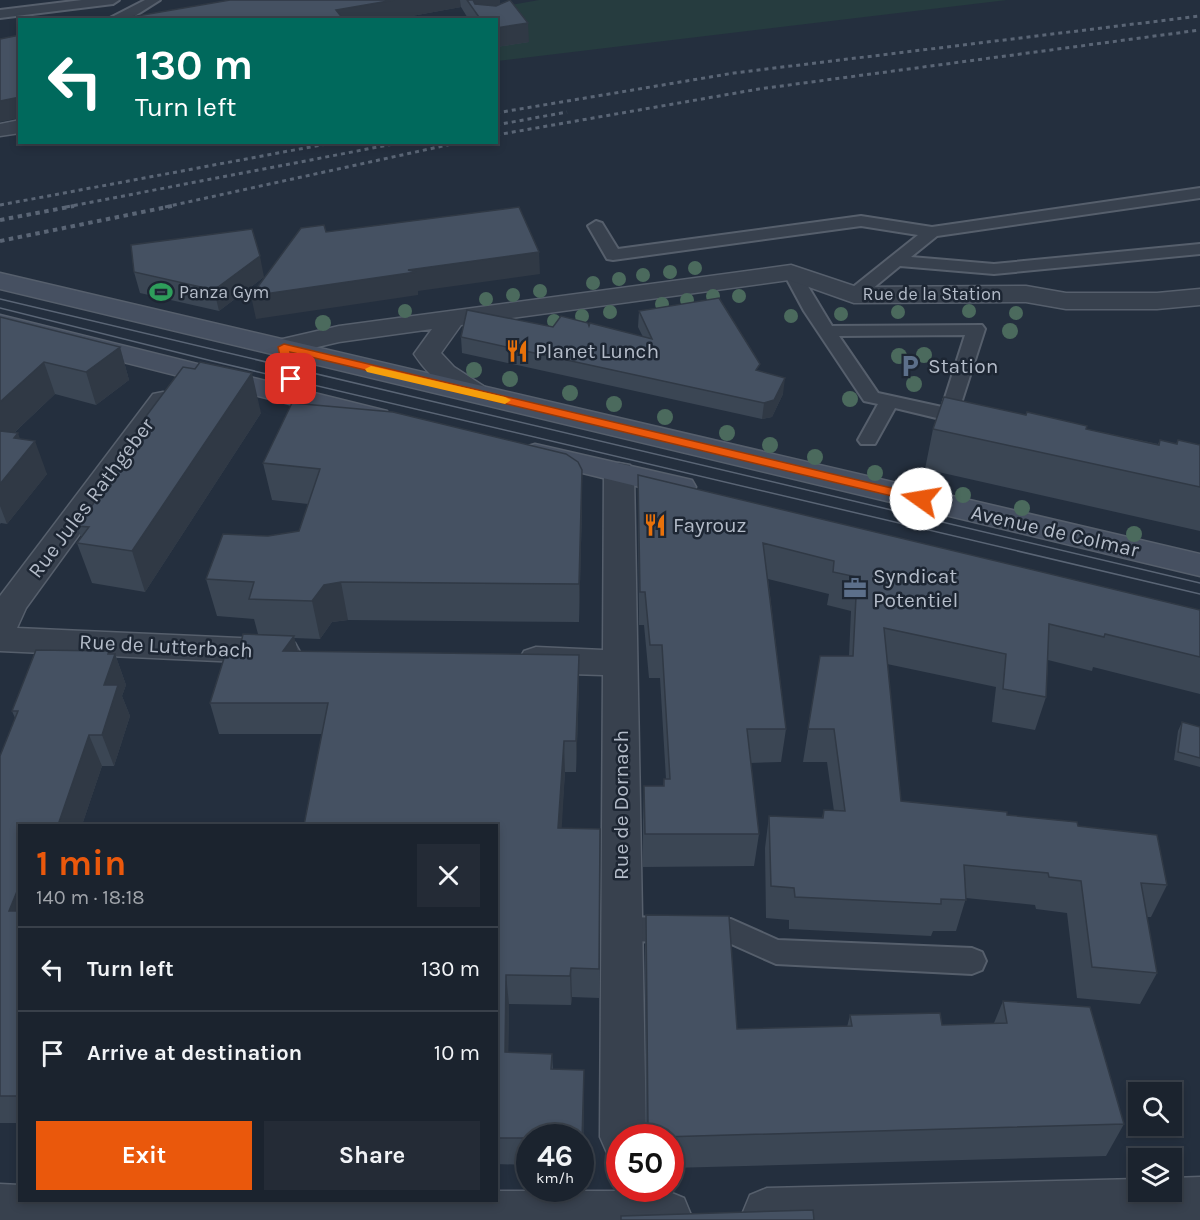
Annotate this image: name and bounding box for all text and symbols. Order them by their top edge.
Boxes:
text: 130 m [135,40,253,90]
icon: left [36,42,114,120]
text: Turn left [135,91,236,123]
sports icon: Panza Gym [148,279,174,305]
place label: Panza Gym [179,281,269,303]
street label: Rue de la Station [862,283,1002,305]
restaurant icon: Planet Lunch [504,338,530,364]
place label: Planet Lunch [535,339,659,363]
pin [265,353,316,404]
parking icon: Station [897,353,923,379]
place label: Station [928,354,998,378]
icon: arrive [274,362,307,395]
street label: Rue Jules Rathgeber [23,413,159,583]
position arrow [889,467,953,531]
street label: Avenue de Colmar [969,500,1142,562]
restaurant icon: Fayrouz [642,512,668,538]
place label: Fayrouz [673,513,747,537]
place label: Syndicat Potentiel [873,564,958,612]
office icon: Syndicat Potentiel [842,575,868,601]
street label: Rue de Lutterbach [79,629,253,663]
street label: Rue de Dornach [609,730,633,880]
text: 1 min [36,842,126,884]
button: close [417,844,480,907]
text: 140 m · 18:18 [36,886,145,909]
icon: left [36,953,69,986]
text: Turn left [87,956,174,982]
text: 130 m [421,956,480,982]
icon: arrive [36,1037,69,1070]
text: Arrive at destination [87,1040,302,1066]
text: 10 m [434,1040,480,1066]
map controls [1128,1082,1182,1202]
button: search [1128,1082,1182,1136]
button: Exit [36,1121,252,1190]
button: Share [264,1121,480,1190]
speed limit sign: 50 [606,1124,684,1202]
text: 46 [537,1138,573,1174]
button: layers [1128,1148,1182,1202]
text: km/h [536,1169,574,1187]

